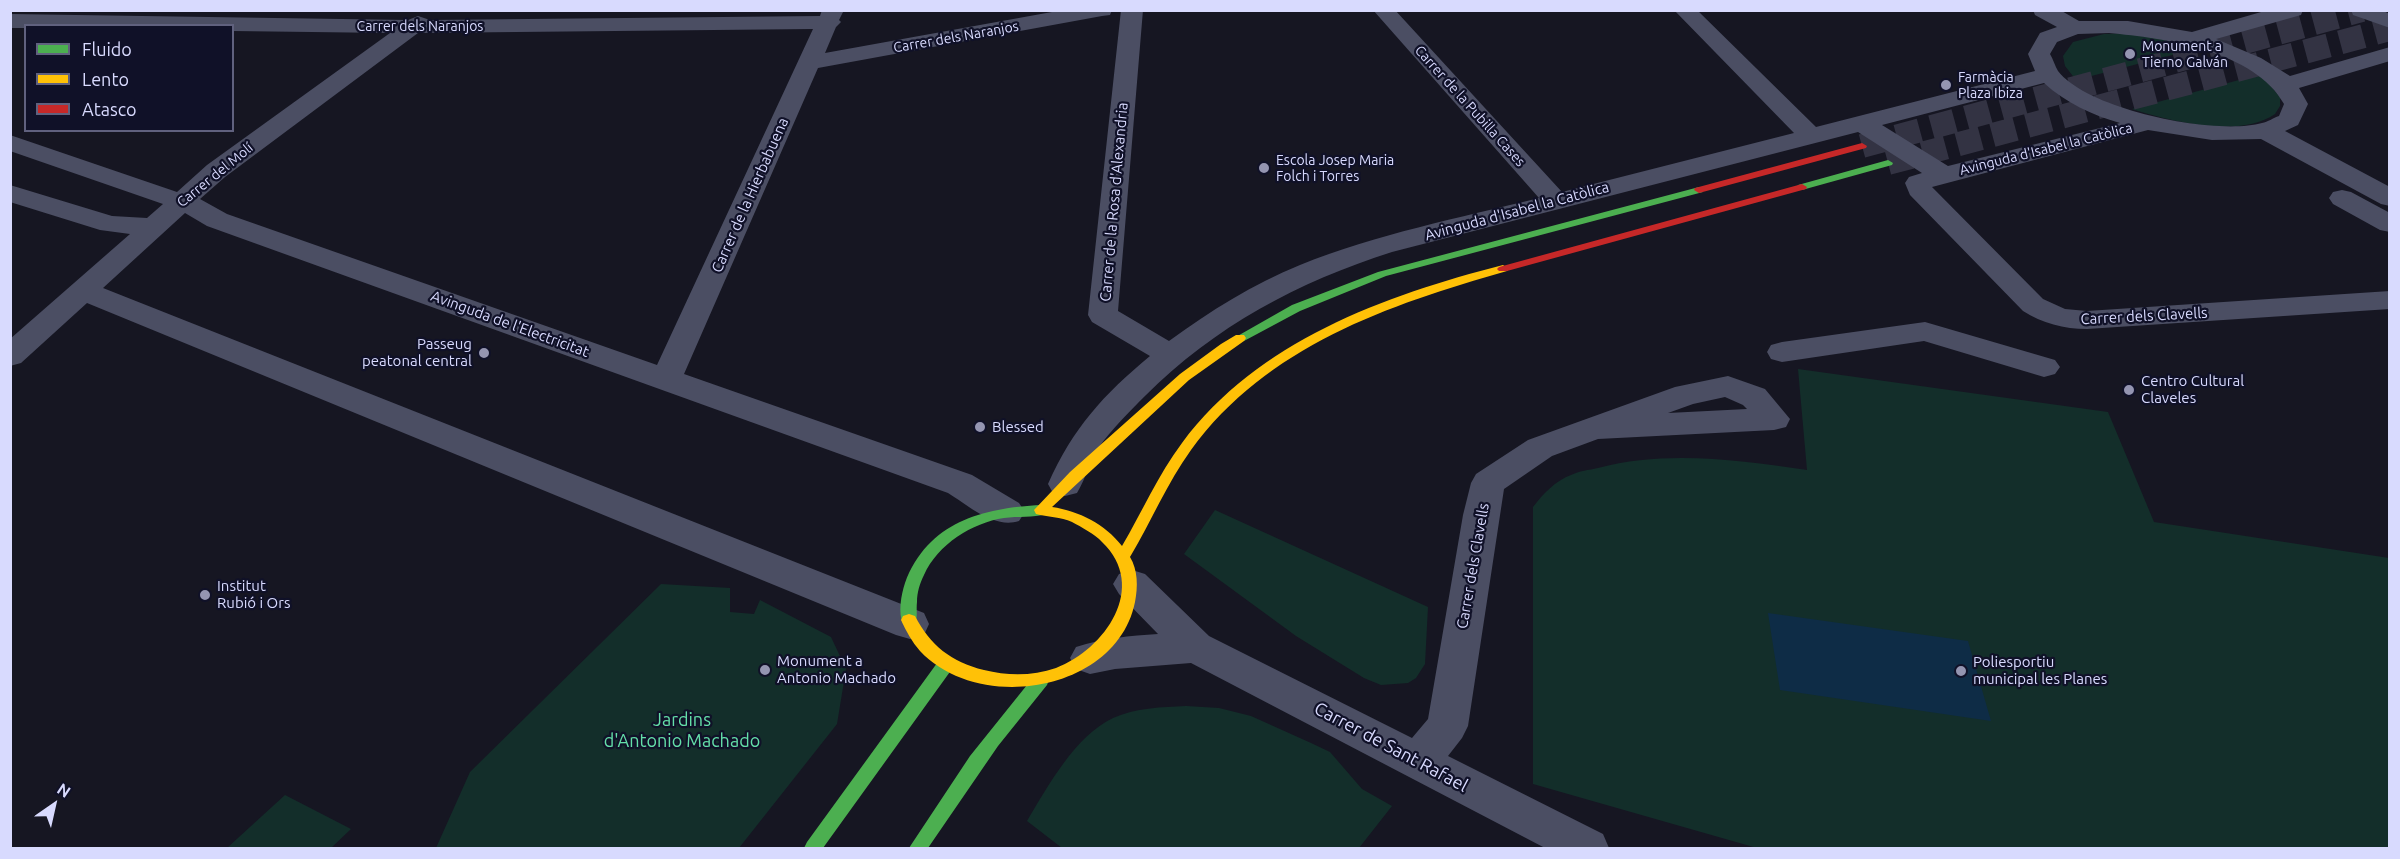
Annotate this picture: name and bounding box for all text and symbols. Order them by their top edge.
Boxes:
street label: Carrer dels Naranjos [357,18,483,34]
street label: Carrer dels Naranjos [892,18,1020,56]
legend [24,24,234,132]
place label: Monument a Tierno Galván [2142,38,2228,70]
text: Fluido [82,39,132,59]
street label: Carrer de la Pubilla Cases [1411,42,1529,170]
marker: Monument a Tierno Galván [2123,47,2137,61]
text: Lento [82,69,129,89]
place label: Farmàcia Plaza Ibiza [1958,69,2023,102]
marker: Farmàcia Plaza Ibiza [1939,78,1953,92]
text: Atasco [82,99,137,119]
street label: Carrer de la Rosa d'Alexandria [1096,102,1132,302]
street label: Carrer de la Hierbabuena [708,115,792,275]
street label: Avinguda d'Isabel la Catòlica [1958,119,2134,179]
street label: Carrer del Molí [174,139,256,211]
place label: Escola Josep Maria Folch i Torres [1276,152,1394,184]
marker: Escola Josep Maria Folch i Torres [1257,161,1271,175]
street label: Avinguda d'Isabel la Catòlica [1423,178,1611,244]
street label: Avinguda de l'Electricitat [428,287,592,361]
street label: Carrer dels Clavells [2080,304,2208,328]
place label: Passeug peatonal central [362,335,472,370]
marker: Passeug peatonal central [477,346,491,360]
place label: Centro Cultural Claveles [2141,372,2244,407]
marker: Centro Cultural Claveles [2122,383,2136,397]
place label: Blessed [992,418,1044,436]
marker: Blessed [973,420,987,434]
street label: Carrer dels Clavells [1453,502,1493,630]
place label: Institut Rubió i Ors [217,577,290,612]
marker: Institut Rubió i Ors [198,588,212,602]
place label: Monument a Antonio Machado [777,652,896,687]
place label: Poliesportiu municipal les Planes [1973,653,2107,688]
marker: Monument a Antonio Machado [758,663,772,677]
marker: Poliesportiu municipal les Planes [1954,664,1968,678]
street label: Carrer de Sant Rafael [1311,697,1471,797]
park label: Jardins d'Antonio Machado [604,709,760,752]
north arrow [24,775,84,835]
text: N [54,779,74,801]

